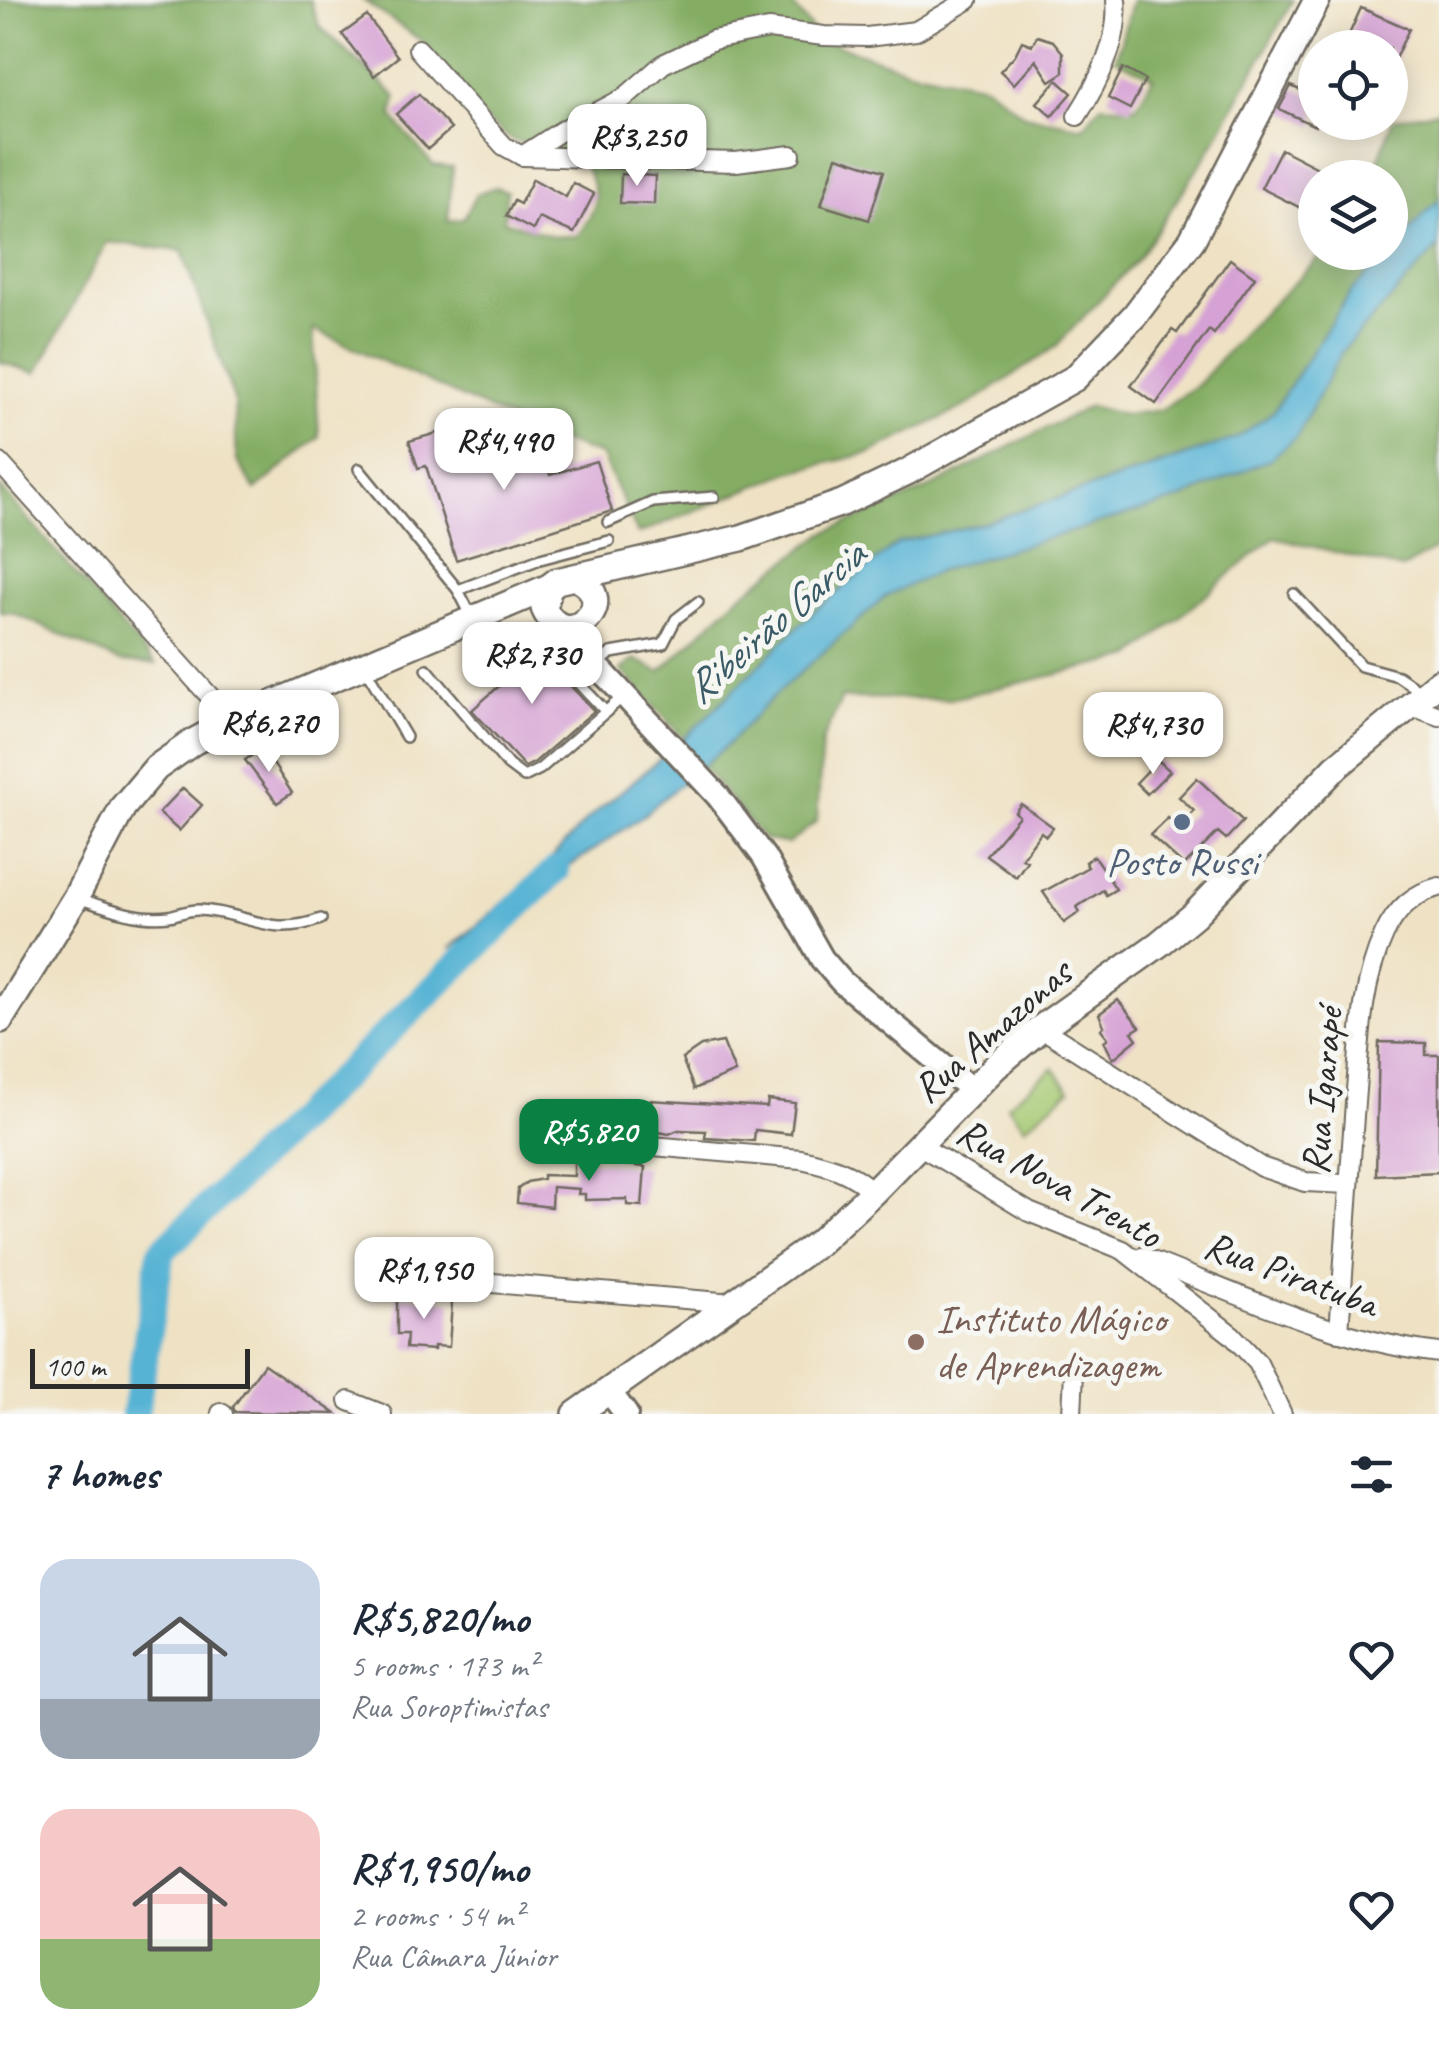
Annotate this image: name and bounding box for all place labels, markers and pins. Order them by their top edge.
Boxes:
pin: R$3,250 [545,104,729,189]
pin: R$4,490 [412,408,596,493]
pin: R$2,730 [440,622,624,707]
pin: R$6,270 [177,690,361,775]
pin: R$4,730 [1061,692,1245,777]
marker: Posto Russi [1171,811,1193,833]
place label: Posto Russi [1106,837,1262,887]
pin: R$5,820 [497,1099,681,1184]
pin: R$1,950 [332,1237,516,1322]
place label: Instituto Mágico de Aprendizagem [936,1294,1169,1390]
marker: Instituto Mágico de Aprendizagem [905,1331,927,1353]

